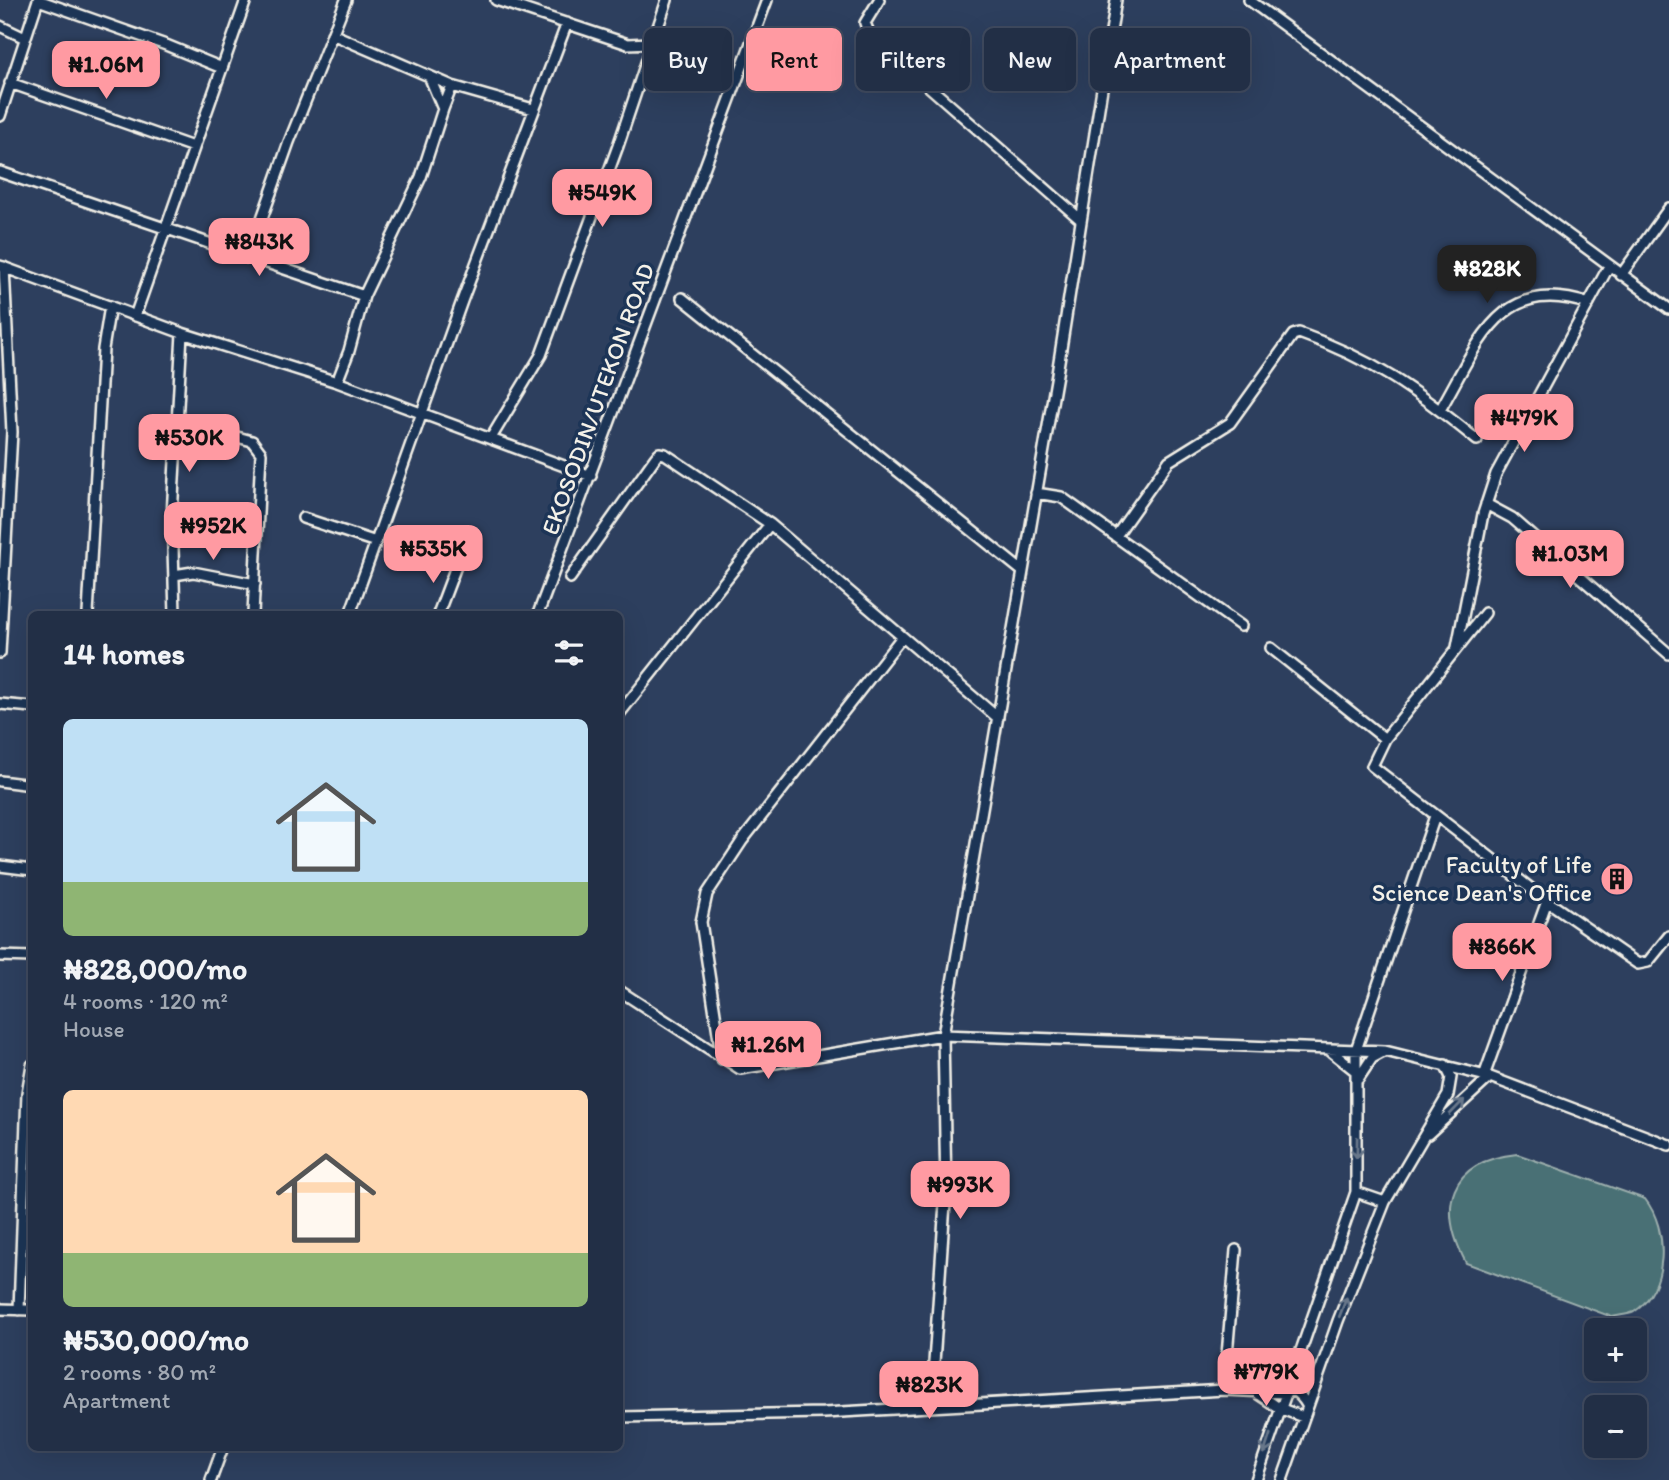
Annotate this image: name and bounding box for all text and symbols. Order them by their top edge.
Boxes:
chip: Buy [644,28,732,91]
chip: Rent [746,28,842,91]
chip: Filters [856,28,970,91]
chip: New [984,28,1076,91]
chip: Apartment [1090,28,1250,91]
pin: ₦1.06M [49,42,163,101]
text: ₦1.06M [68,50,144,78]
pin: ₦549K [553,170,651,229]
text: ₦549K [568,178,636,206]
pin: ₦843K [210,218,308,278]
text: ₦843K [224,227,294,255]
pin: ₦828K [1438,246,1536,305]
text: ₦828K [1453,254,1521,282]
street label: EKOSODIN/UTEKON ROAD [535,259,660,539]
pin: ₦479K [1475,394,1573,454]
text: ₦479K [1490,403,1558,431]
pin: ₦530K [140,414,238,474]
text: ₦530K [155,423,223,451]
pin: ₦952K [164,503,262,562]
text: ₦952K [180,511,246,539]
pin: ₦535K [384,526,482,585]
pin: ₦1.03M [1513,530,1627,590]
text: ₦535K [400,534,466,562]
text: ₦1.03M [1532,539,1608,567]
icon: filters [550,634,588,672]
text: 14 homes [63,635,185,672]
icon: home [263,764,389,890]
place label: Faculty of Life Science Dean's Office [1372,850,1592,907]
building icon: Faculty of Life Science Dean's Office [1598,860,1636,898]
pin: ₦866K [1453,923,1551,983]
text: ₦866K [1469,932,1535,960]
text: ₦828,000/mo [63,950,247,987]
text: 4 rooms · 120 m² [63,987,228,1015]
text: House [63,1015,125,1043]
pin: ₦1.26M [711,1021,825,1081]
text: ₦1.26M [731,1030,805,1058]
one-way arrow [1449,1099,1466,1116]
icon: home [263,1135,389,1261]
one-way arrow [1350,1136,1364,1159]
pin: ₦993K [911,1162,1009,1221]
text: ₦993K [927,1170,993,1198]
one-way arrow [1338,1296,1351,1318]
map controls [1584,1318,1647,1458]
button: + [1584,1318,1647,1381]
text: ₦530,000/mo [63,1321,249,1358]
pin: ₦779K [1217,1348,1315,1408]
text: ₦779K [1234,1357,1298,1385]
text: 2 rooms · 80 m² [63,1358,216,1386]
pin: ₦823K [880,1362,978,1421]
text: ₦823K [895,1370,963,1398]
text: Apartment [63,1386,170,1414]
button: − [1584,1395,1647,1458]
one-way arrow [1260,1432,1273,1454]

